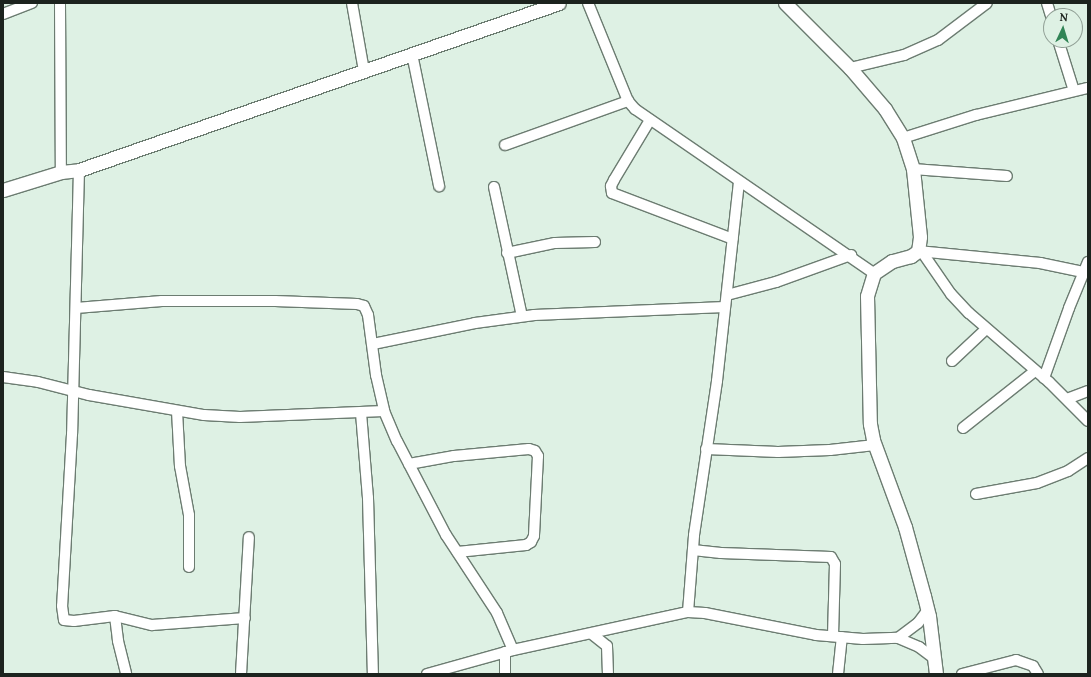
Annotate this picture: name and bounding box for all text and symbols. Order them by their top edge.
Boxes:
north arrow [1043,8,1083,48]
text: N [1059,10,1068,24]

